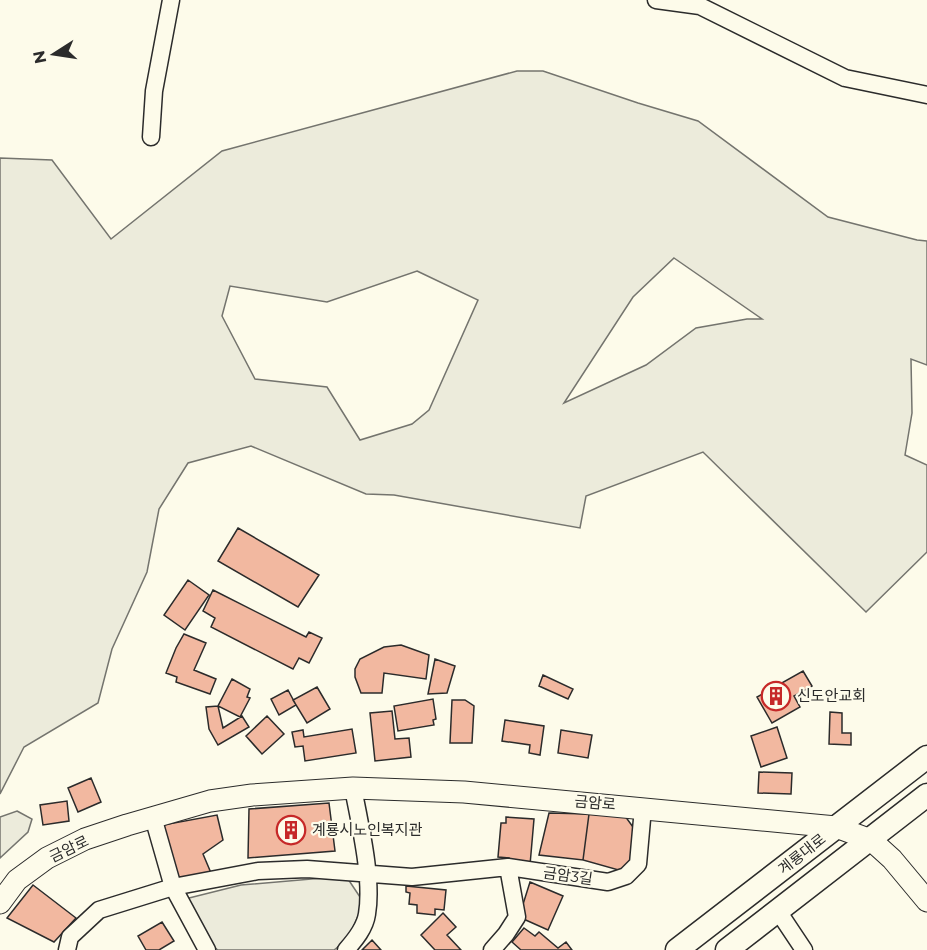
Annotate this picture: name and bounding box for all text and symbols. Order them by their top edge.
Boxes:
north arrow [24,24,84,84]
text: N [29,49,50,65]
building icon: 신도안교회 [760,680,792,712]
place label: 신도안교회 [797,686,866,705]
street label: 금암로 [574,791,616,814]
building icon: 계룡시노인복지관 [275,814,307,846]
place label: 계룡시노인복지관 [312,820,423,839]
street label: 계룡대로 [774,829,829,878]
street label: 금암로 [46,831,92,866]
street label: 금암3길 [542,863,594,888]

